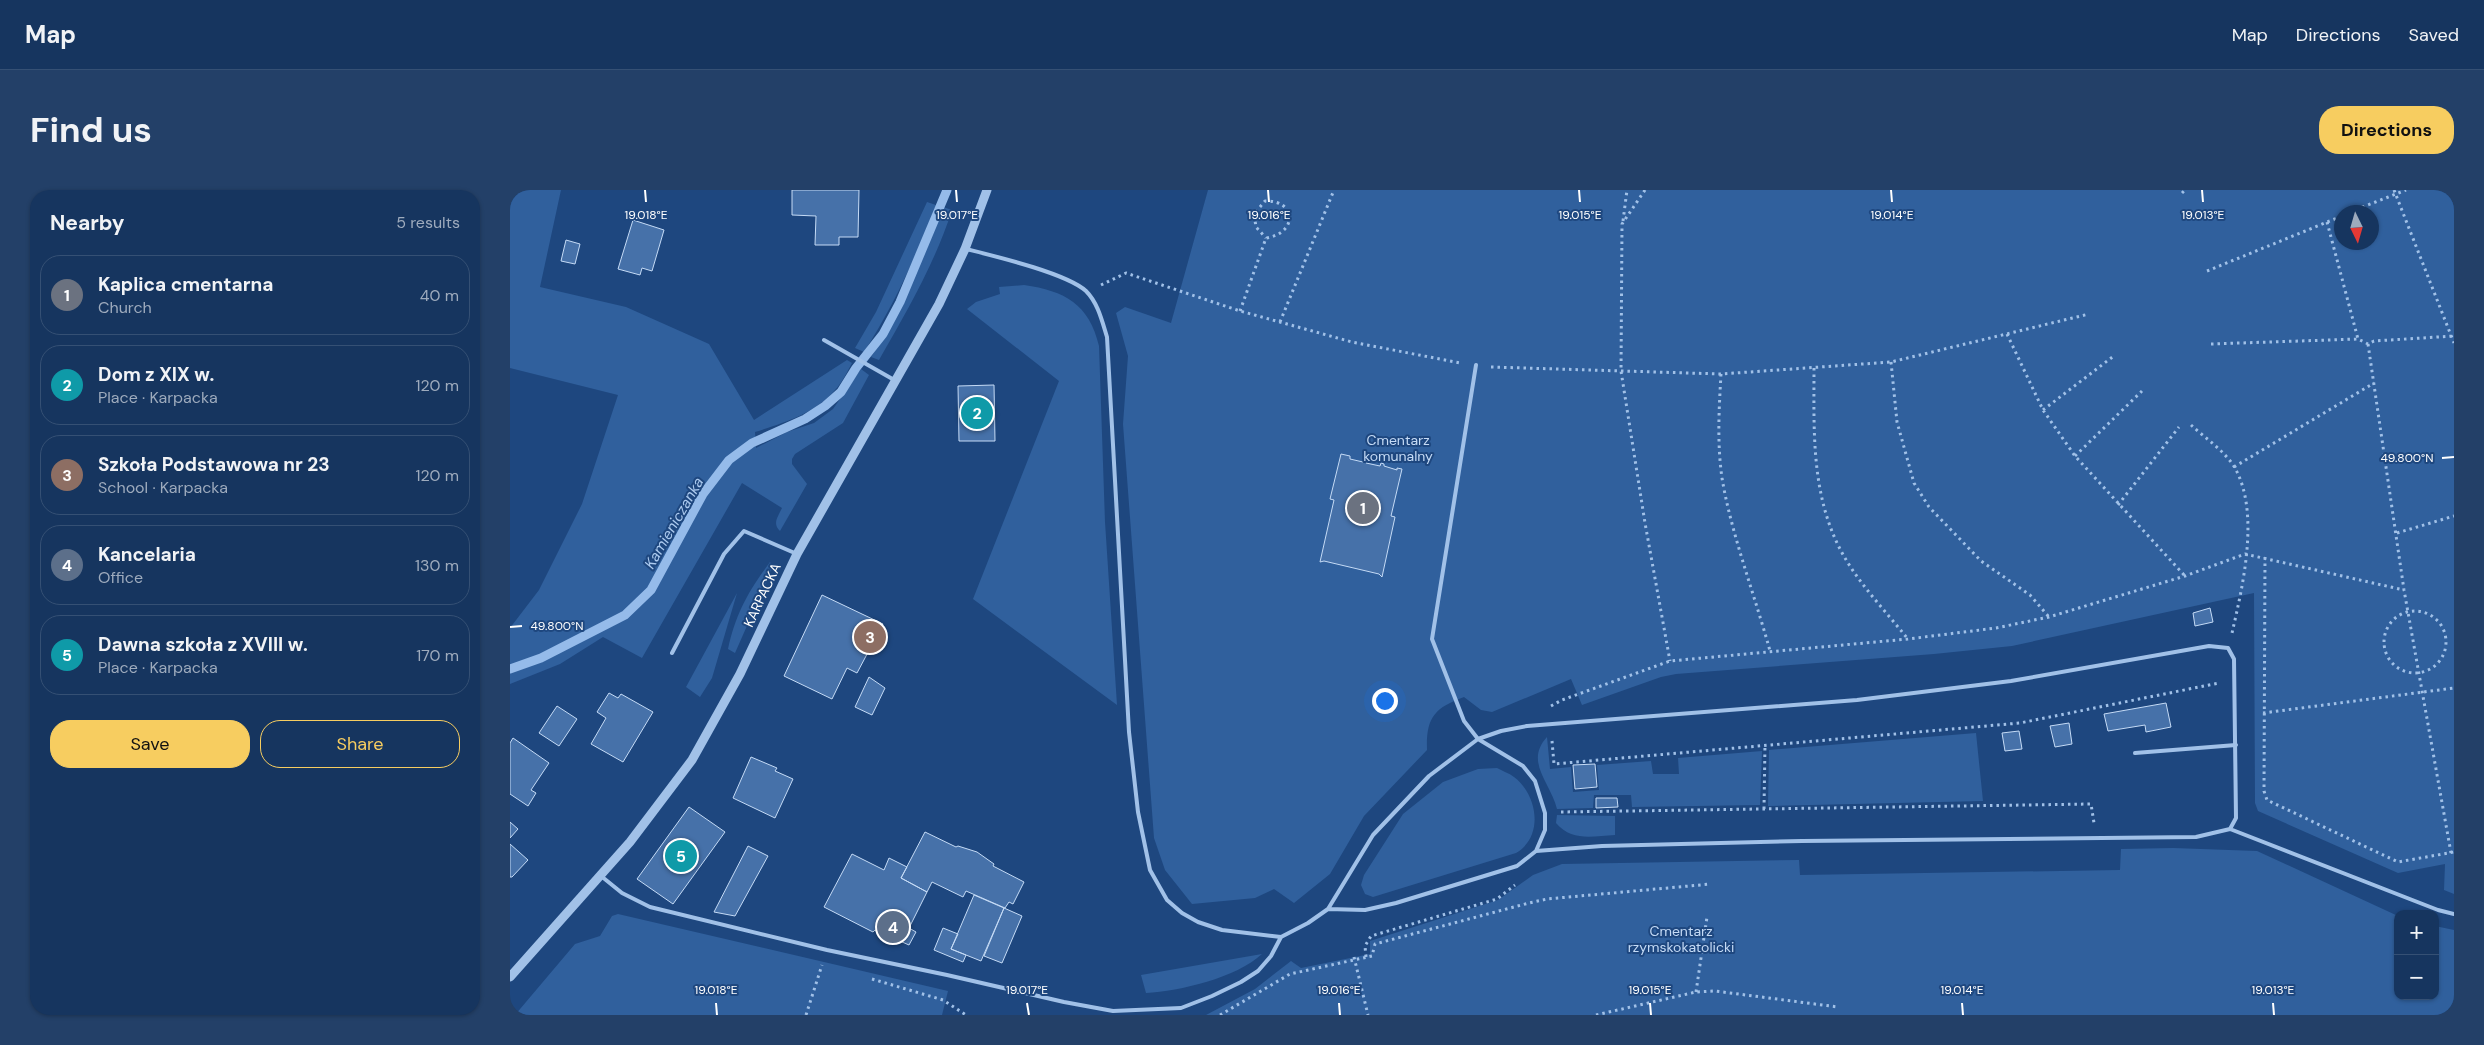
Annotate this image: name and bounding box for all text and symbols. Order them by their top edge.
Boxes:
text: Map [25,19,76,50]
text: Map [2232,23,2268,47]
text: Directions [2296,23,2381,47]
text: Saved [2409,23,2459,47]
button: Directions [2319,106,2454,154]
text: Find us [30,107,152,153]
north arrow [2334,205,2379,250]
text: 19.018°E [625,207,668,223]
text: 19.017°E [936,207,978,223]
text: 19.016°E [1247,207,1291,223]
text: 19.015°E [1559,207,1602,223]
text: 19.014°E [1871,207,1914,223]
text: 19.013°E [2182,207,2225,223]
text: Nearby [50,209,124,237]
text: 5 results [396,212,460,233]
text: Kaplica cmentarna [98,272,273,297]
text: 1 [64,285,70,306]
text: 40 m [420,285,459,306]
text: Church [98,297,152,318]
text: Dom z XIX w. [98,362,214,387]
text: 2 [62,375,72,396]
text: 120 m [415,375,459,396]
text: Place · Karpacka [98,387,218,408]
pin: 2 [961,394,993,432]
park label: Cmentarz komunalny [1363,431,1433,465]
text: 49.800°N [2381,450,2433,466]
text: Szkoła Podstawowa nr 23 [98,452,330,477]
text: 3 [62,465,72,486]
text: 120 m [415,465,459,486]
water label: Kamieniczanka [640,474,708,572]
text: School · Karpacka [98,477,228,498]
pin: 1 [1347,489,1379,527]
text: Kancelaria [98,542,196,567]
text: 4 [62,555,72,576]
text: 130 m [415,555,459,576]
street label: KARPACKA [739,560,785,630]
text: Office [98,567,143,588]
text: 49.800°N [531,618,583,634]
pin: 3 [854,618,886,656]
text: Dawna szkoła z XVIII w. [98,632,308,657]
text: 5 [62,645,72,666]
text: 170 m [416,645,459,666]
text: Place · Karpacka [98,657,218,678]
your location [1372,688,1398,714]
button: Save [50,720,250,768]
button: Share [260,720,460,768]
pin: 5 [665,837,697,875]
pin: 4 [877,908,909,946]
map controls [2394,910,2439,1000]
button: + [2394,910,2439,955]
park label: Cmentarz rzymskokatolicki [1628,922,1734,956]
button: − [2394,955,2439,1000]
text: 19.018°E [695,982,738,998]
text: 19.017°E [1006,982,1048,998]
text: 19.016°E [1317,982,1361,998]
text: 19.015°E [1629,982,1672,998]
text: 19.014°E [1941,982,1984,998]
text: 19.013°E [2252,982,2295,998]

